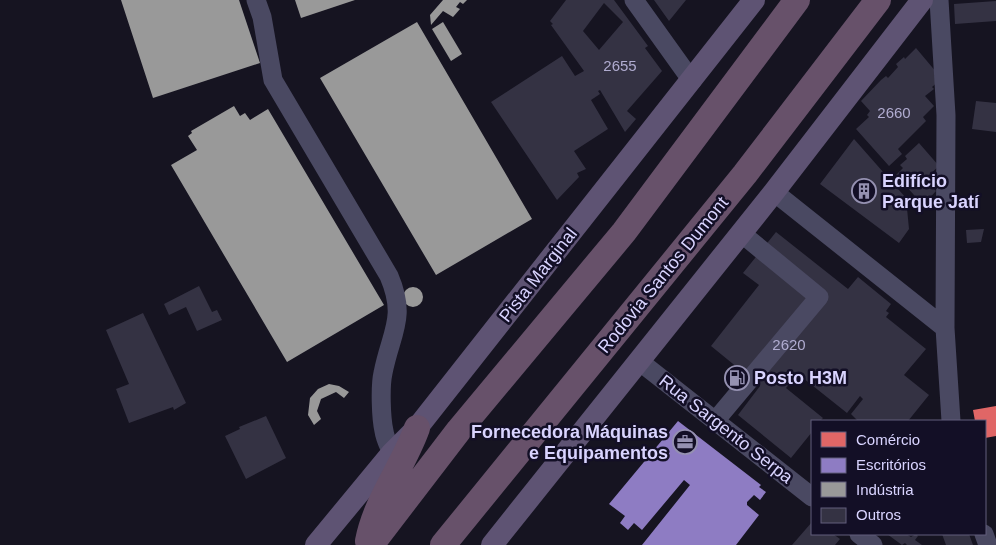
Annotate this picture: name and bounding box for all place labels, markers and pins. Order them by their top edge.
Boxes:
place label: Edifício Parque Jatí [882,171,980,212]
building icon: Edifício Parque Jatí [851,178,877,204]
fuel station icon: Posto H3M [724,365,750,391]
place label: Posto H3M [754,368,847,388]
place label: Fornecedora Máquinas e Equipamentos [471,422,668,463]
office icon: Fornecedora Máquinas e Equipamentos [672,429,698,455]

